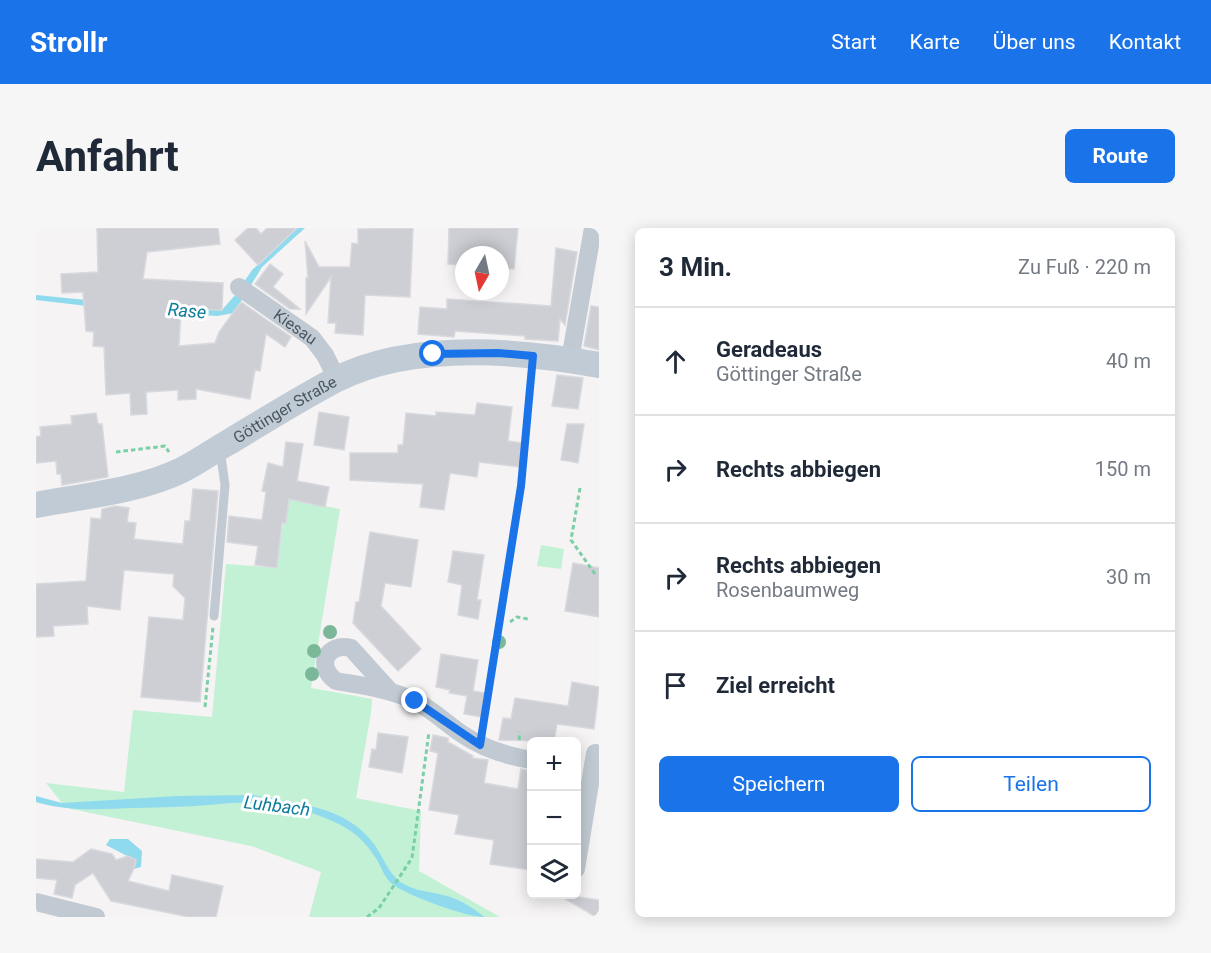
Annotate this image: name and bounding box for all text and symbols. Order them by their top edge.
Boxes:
text: Strollr [30,26,107,59]
text: Start [831,30,877,54]
text: Karte [910,30,960,54]
text: Über uns [993,30,1076,54]
text: Kontakt [1109,30,1181,54]
button: Route [1065,129,1175,183]
text: Anfahrt [36,132,179,181]
north arrow [455,246,509,300]
text: 3 Min. [659,252,732,282]
text: Zu Fuß · 220 m [1018,255,1151,279]
water label: Rase [167,298,207,323]
street label: Kiesau [270,305,320,349]
text: Geradeaus [716,337,822,362]
route start [419,340,445,366]
icon: ahead [659,345,692,378]
text: 40 m [1106,349,1151,373]
text: Göttinger Straße [716,362,862,386]
street label: Göttinger Straße [230,372,340,447]
icon: right [659,453,692,486]
text: Rechts abbiegen [716,457,881,482]
text: 150 m [1095,457,1151,481]
text: Rechts abbiegen [716,553,881,578]
icon: right [659,561,692,594]
text: 30 m [1106,565,1151,589]
text: Rosenbaumweg [716,578,859,602]
icon: arrive [659,669,692,702]
text: Ziel erreicht [716,673,835,698]
route end [401,687,427,713]
map controls [527,737,581,899]
button: + [527,737,581,791]
button: Speichern [659,756,899,812]
button: Teilen [911,756,1151,812]
water label: Luhbach [243,791,311,820]
button: − [527,791,581,845]
button: layers [527,845,581,899]

